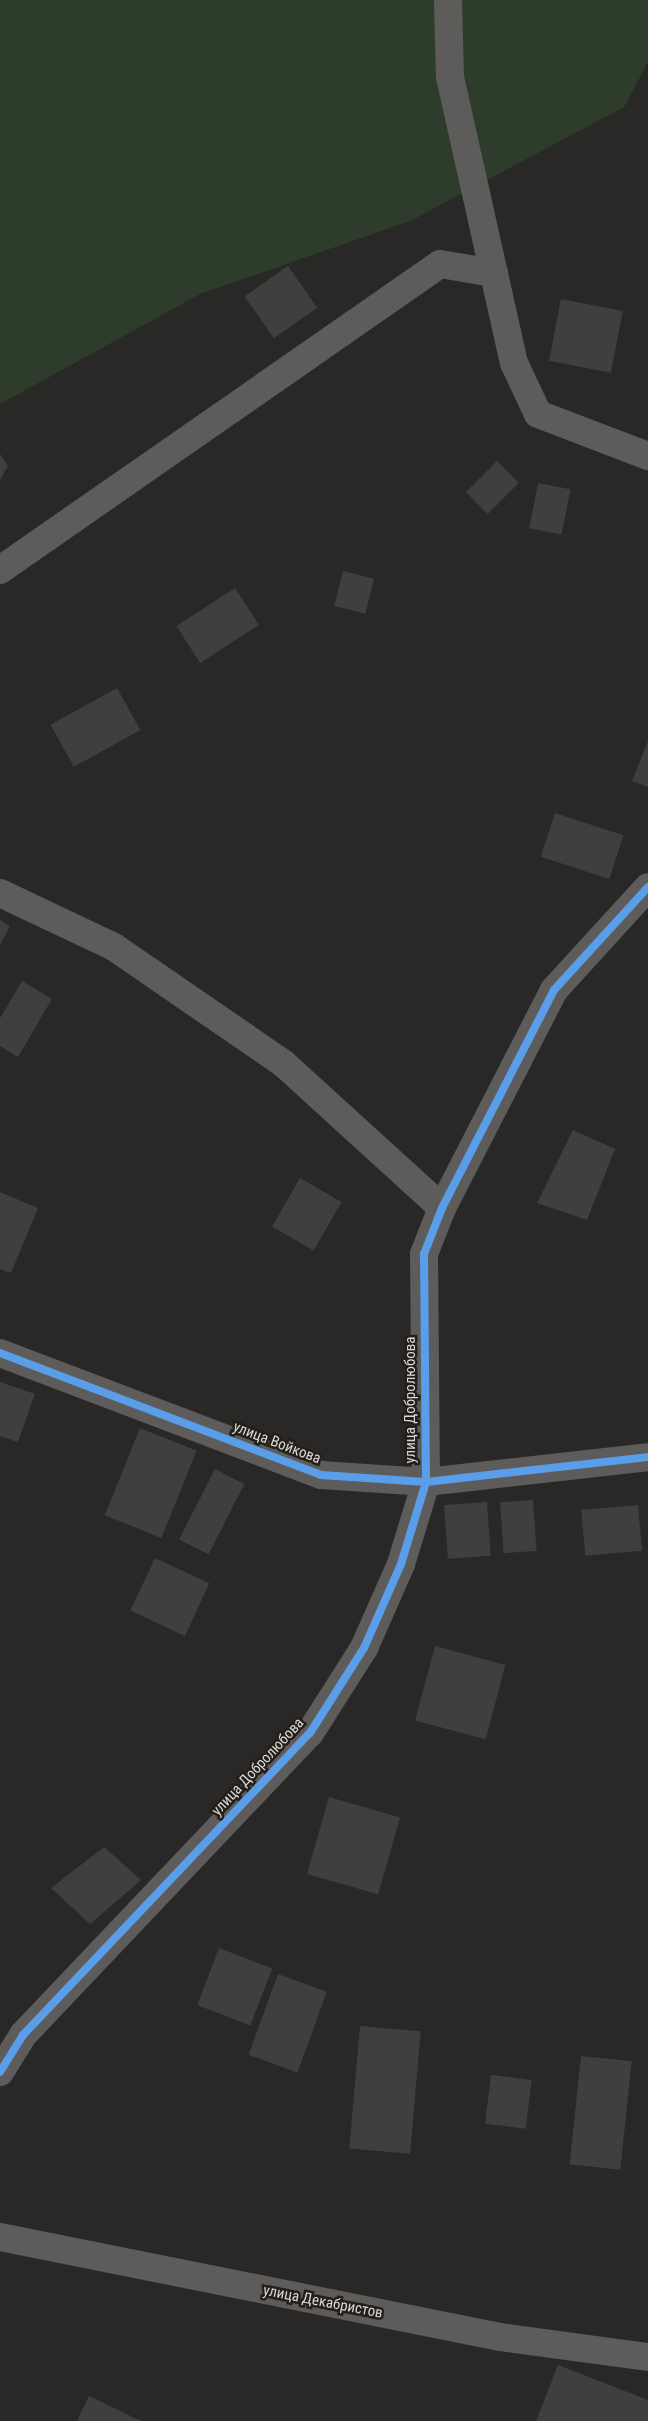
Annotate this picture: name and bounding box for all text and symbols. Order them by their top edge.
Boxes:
street label: улица Добролюбова [402,1337,420,1463]
street label: улица Войкова [231,1418,323,1468]
street label: улица Добролюбова [208,1714,308,1820]
street label: улица Декабристов [262,2282,384,2322]

